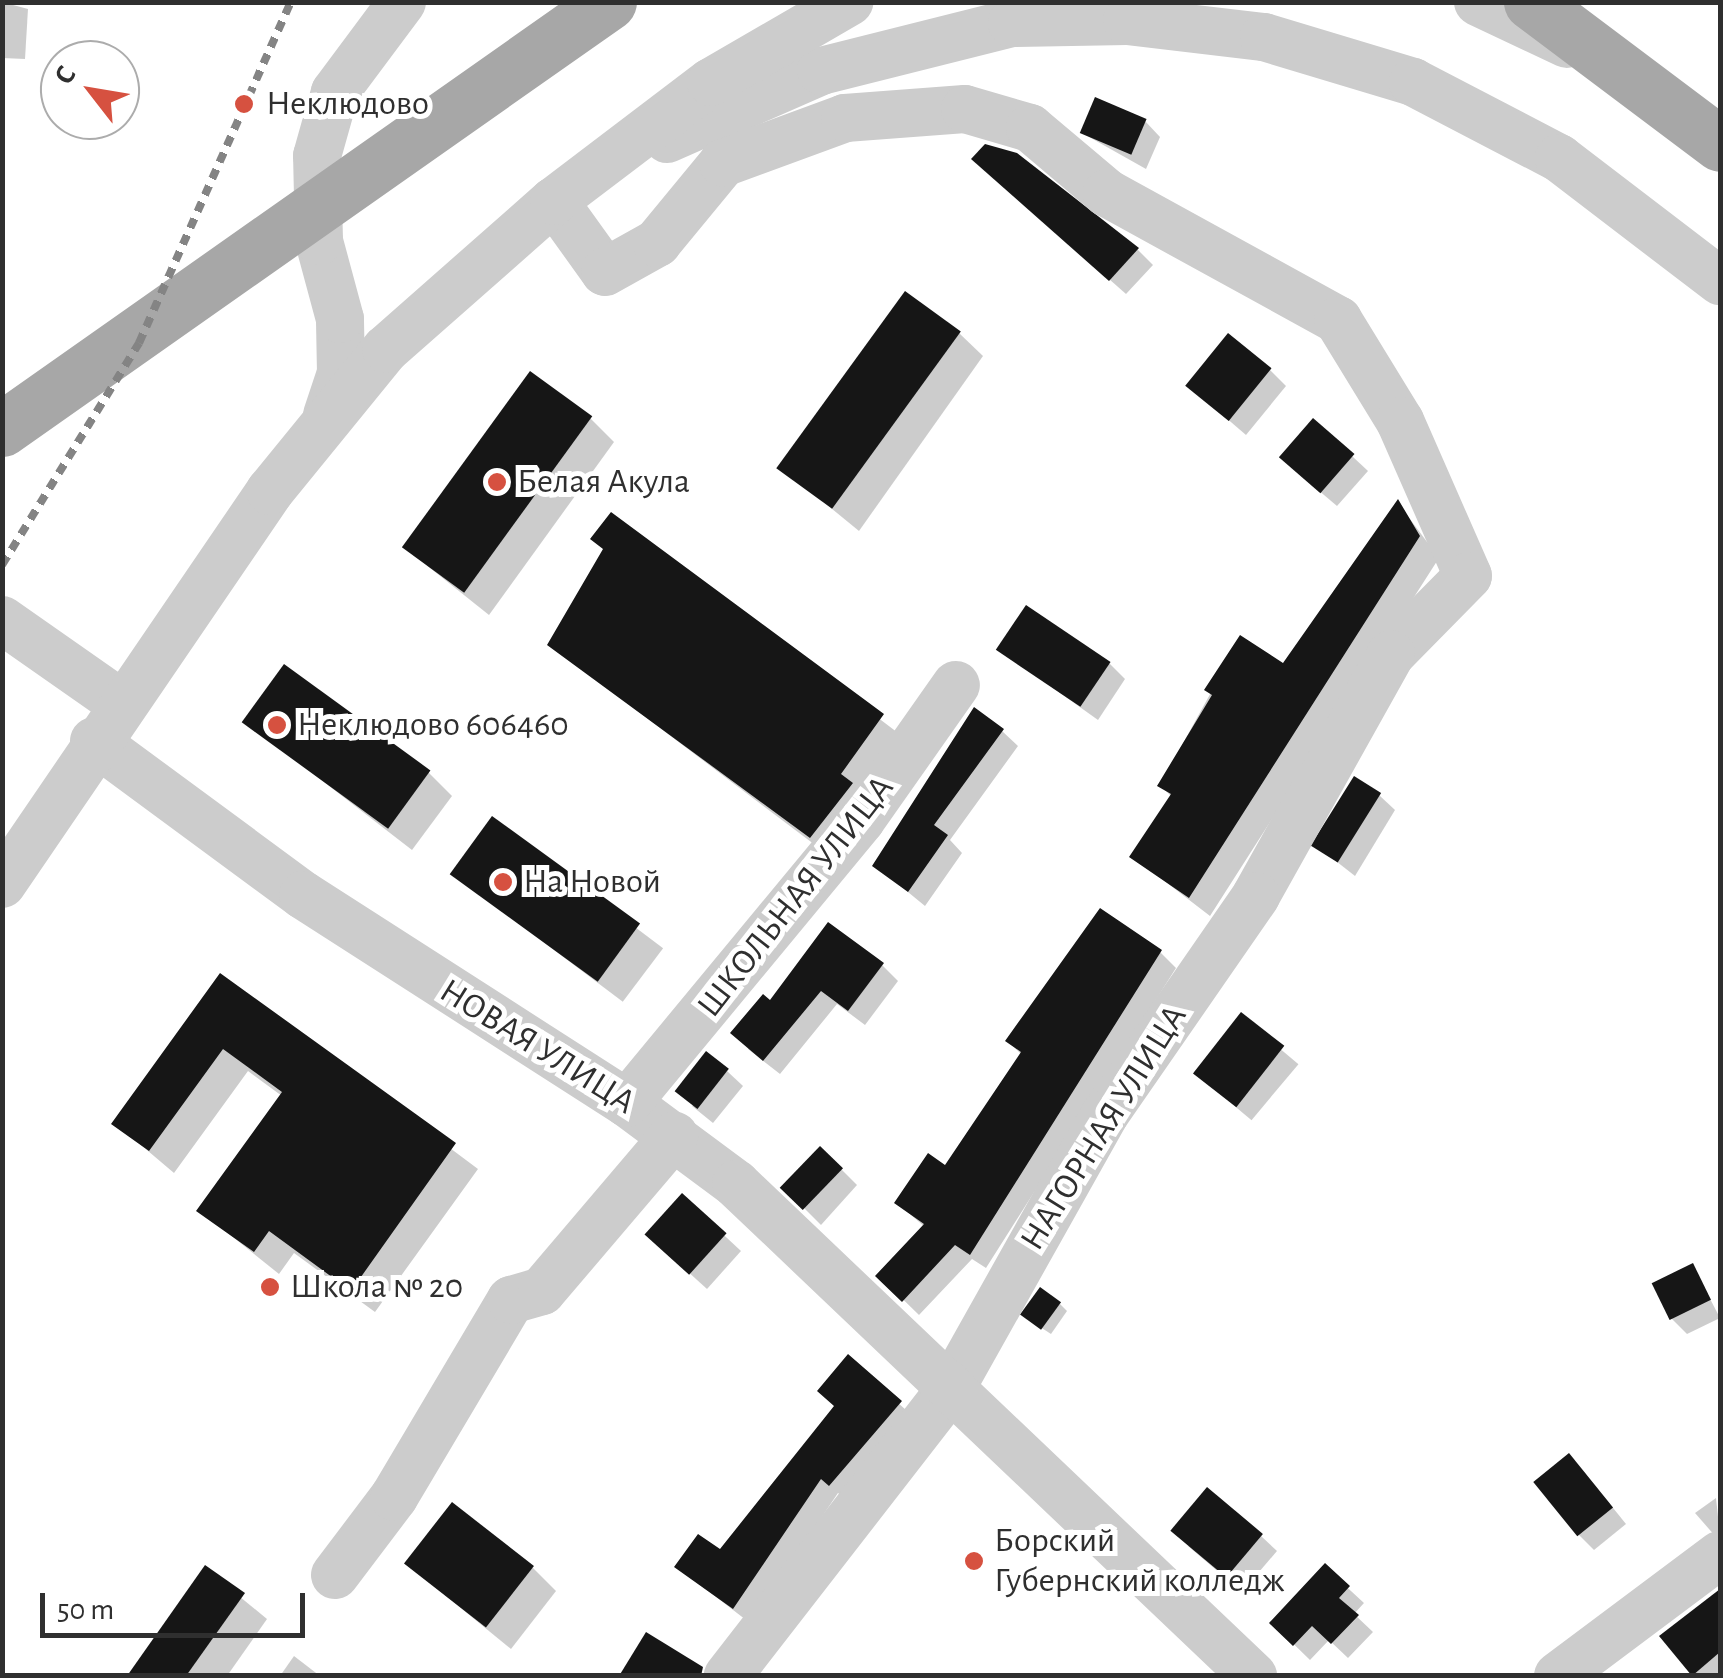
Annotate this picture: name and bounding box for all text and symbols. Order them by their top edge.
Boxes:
north arrow [40,40,140,140]
text: С [50,62,82,89]
place label: Неклюдово [266,83,429,125]
marker: Неклюдово [231,91,257,117]
place label: Белая Акула [517,461,690,503]
marker: Белая Акула [486,471,508,493]
place label: Неклюдово 606460 [297,704,569,746]
marker: Неклюдово 606460 [266,714,288,736]
street label: ШКОЛЬНАЯ УЛИЦА [689,768,903,1026]
place label: На Новой [523,861,661,903]
marker: На Новой [492,871,514,893]
street label: НОВАЯ УЛИЦА [432,970,642,1124]
street label: НАГОРНАЯ УЛИЦА [1012,998,1196,1258]
place label: Школа № 20 [290,1266,463,1308]
marker: Школа № 20 [259,1276,281,1298]
place label: Борский Губернский колледж [994,1520,1285,1602]
marker: Борский Губернский колледж [963,1550,985,1572]
scale bar [45,1573,310,1635]
text: 50 m [57,1595,114,1625]

